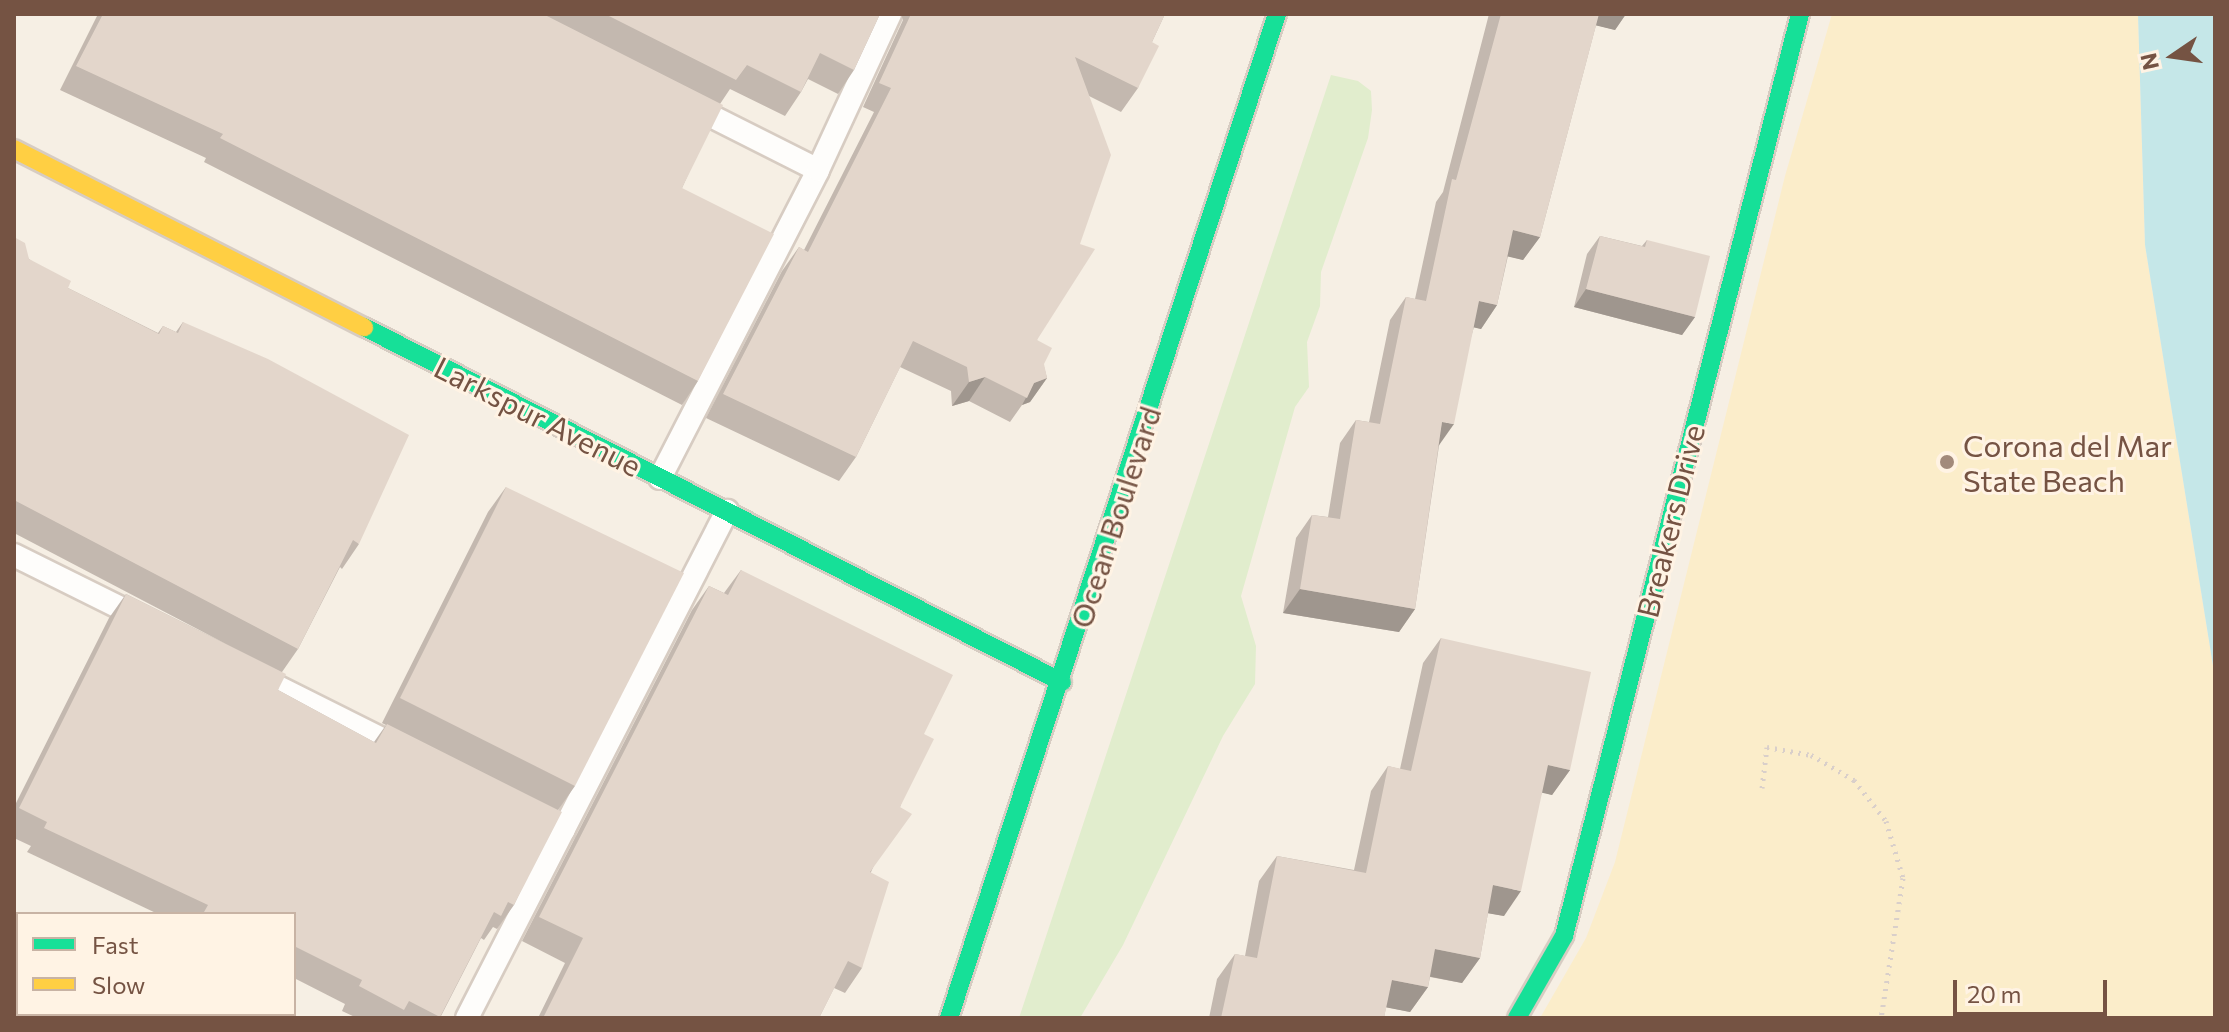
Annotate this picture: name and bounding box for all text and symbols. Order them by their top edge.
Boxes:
north arrow [2133,16,2213,96]
text: N [2134,50,2164,73]
street label: Larkspur Avenue [429,348,647,484]
street label: Ocean Boulevard [1062,402,1168,632]
street label: Breakers Drive [1629,421,1711,621]
place label: Corona del Mar State Beach [1963,427,2172,498]
marker: Corona del Mar State Beach [1938,453,1956,471]
legend [16,912,296,1016]
text: Fast [92,930,139,959]
scale bar [1957,964,2111,1014]
text: Slow [92,970,145,999]
text: 20 m [1967,979,2021,1008]

